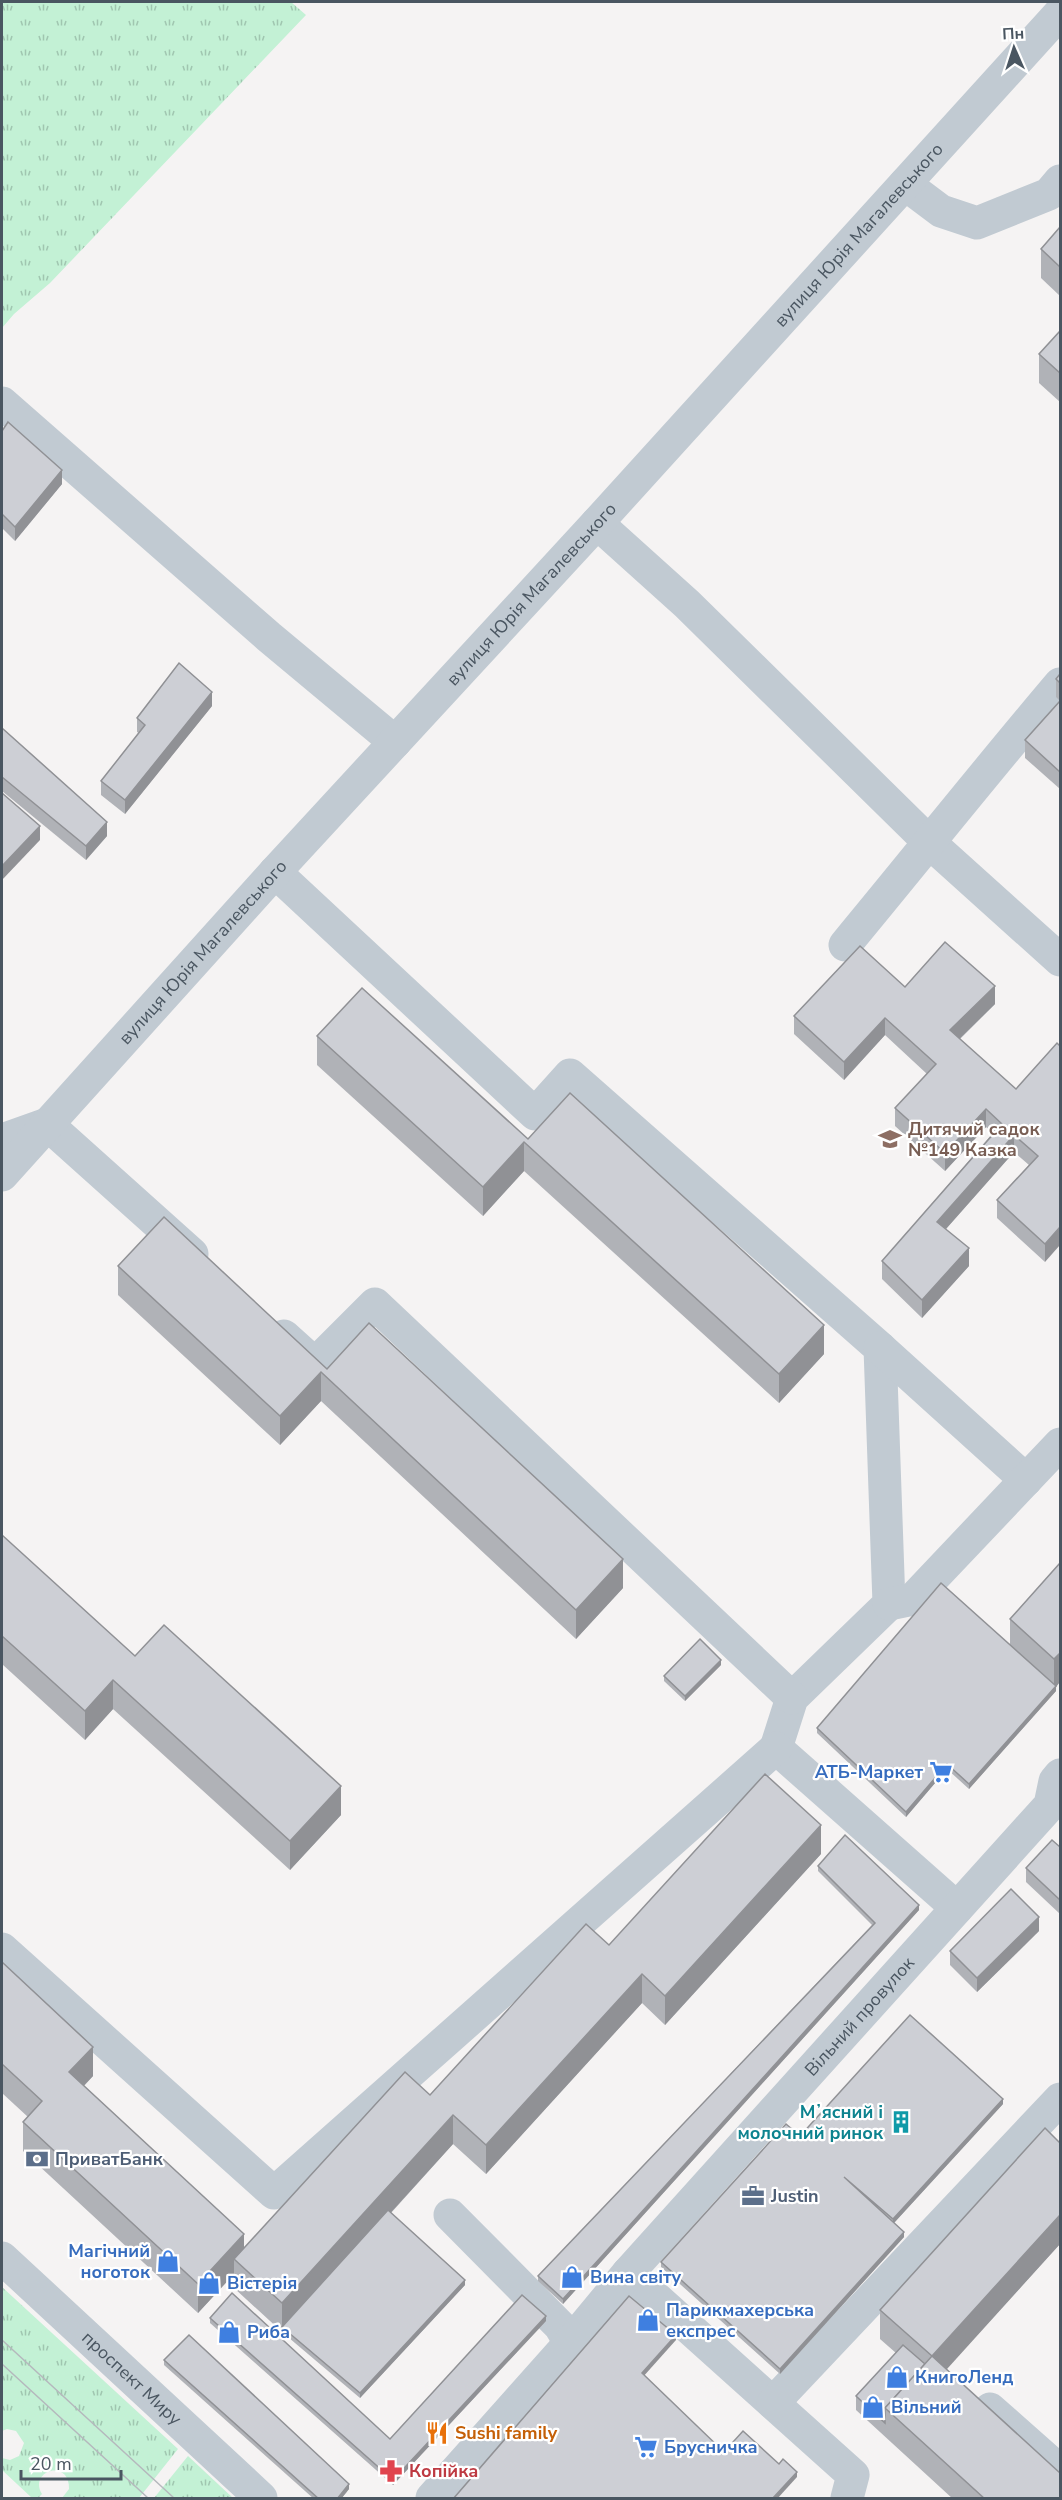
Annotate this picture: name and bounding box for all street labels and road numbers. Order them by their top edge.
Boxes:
street label: вулиця Юрія Магалевського [769,138,949,332]
street label: вулиця Юрія Магалевського [441,497,622,691]
street label: вулиця Юрія Магалевського [113,855,292,1050]
street label: Вільний провулок [799,1951,920,2081]
street label: проспект Миру [77,2326,187,2431]

